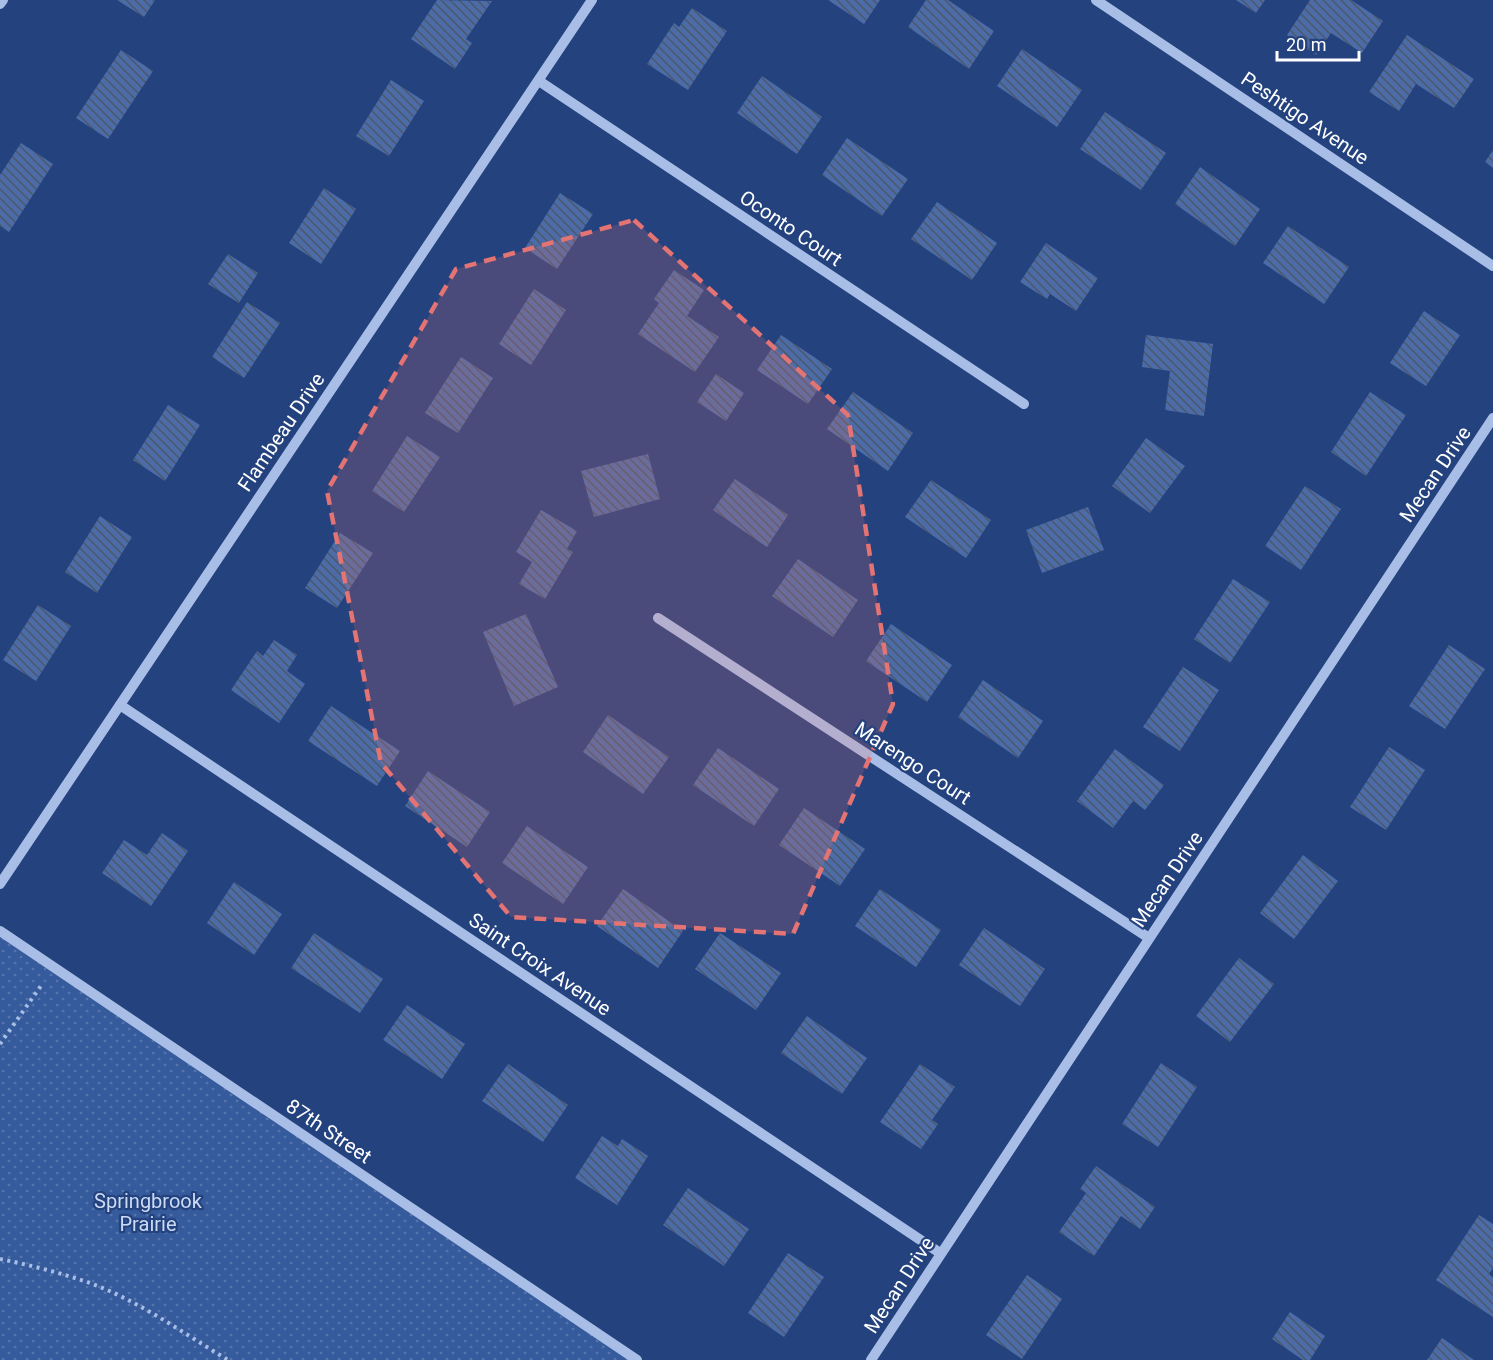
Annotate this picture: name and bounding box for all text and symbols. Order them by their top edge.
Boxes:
scale bar [1277,24,1360,62]
text: 20 m [1286,34,1326,55]
street label: Peshtigo Avenue [1237,66,1373,170]
street label: Oconto Court [735,185,847,271]
street label: Flambeau Drive [232,368,330,496]
street label: Mecan Drive [1394,422,1476,526]
street label: Marengo Court [851,717,975,809]
street label: Mecan Drive [1126,827,1208,931]
street label: Saint Croix Avenue [464,908,616,1020]
street label: 87th Street [282,1094,376,1168]
park label: Springbrook Prairie [94,1189,203,1236]
street label: Mecan Drive [859,1232,939,1338]

